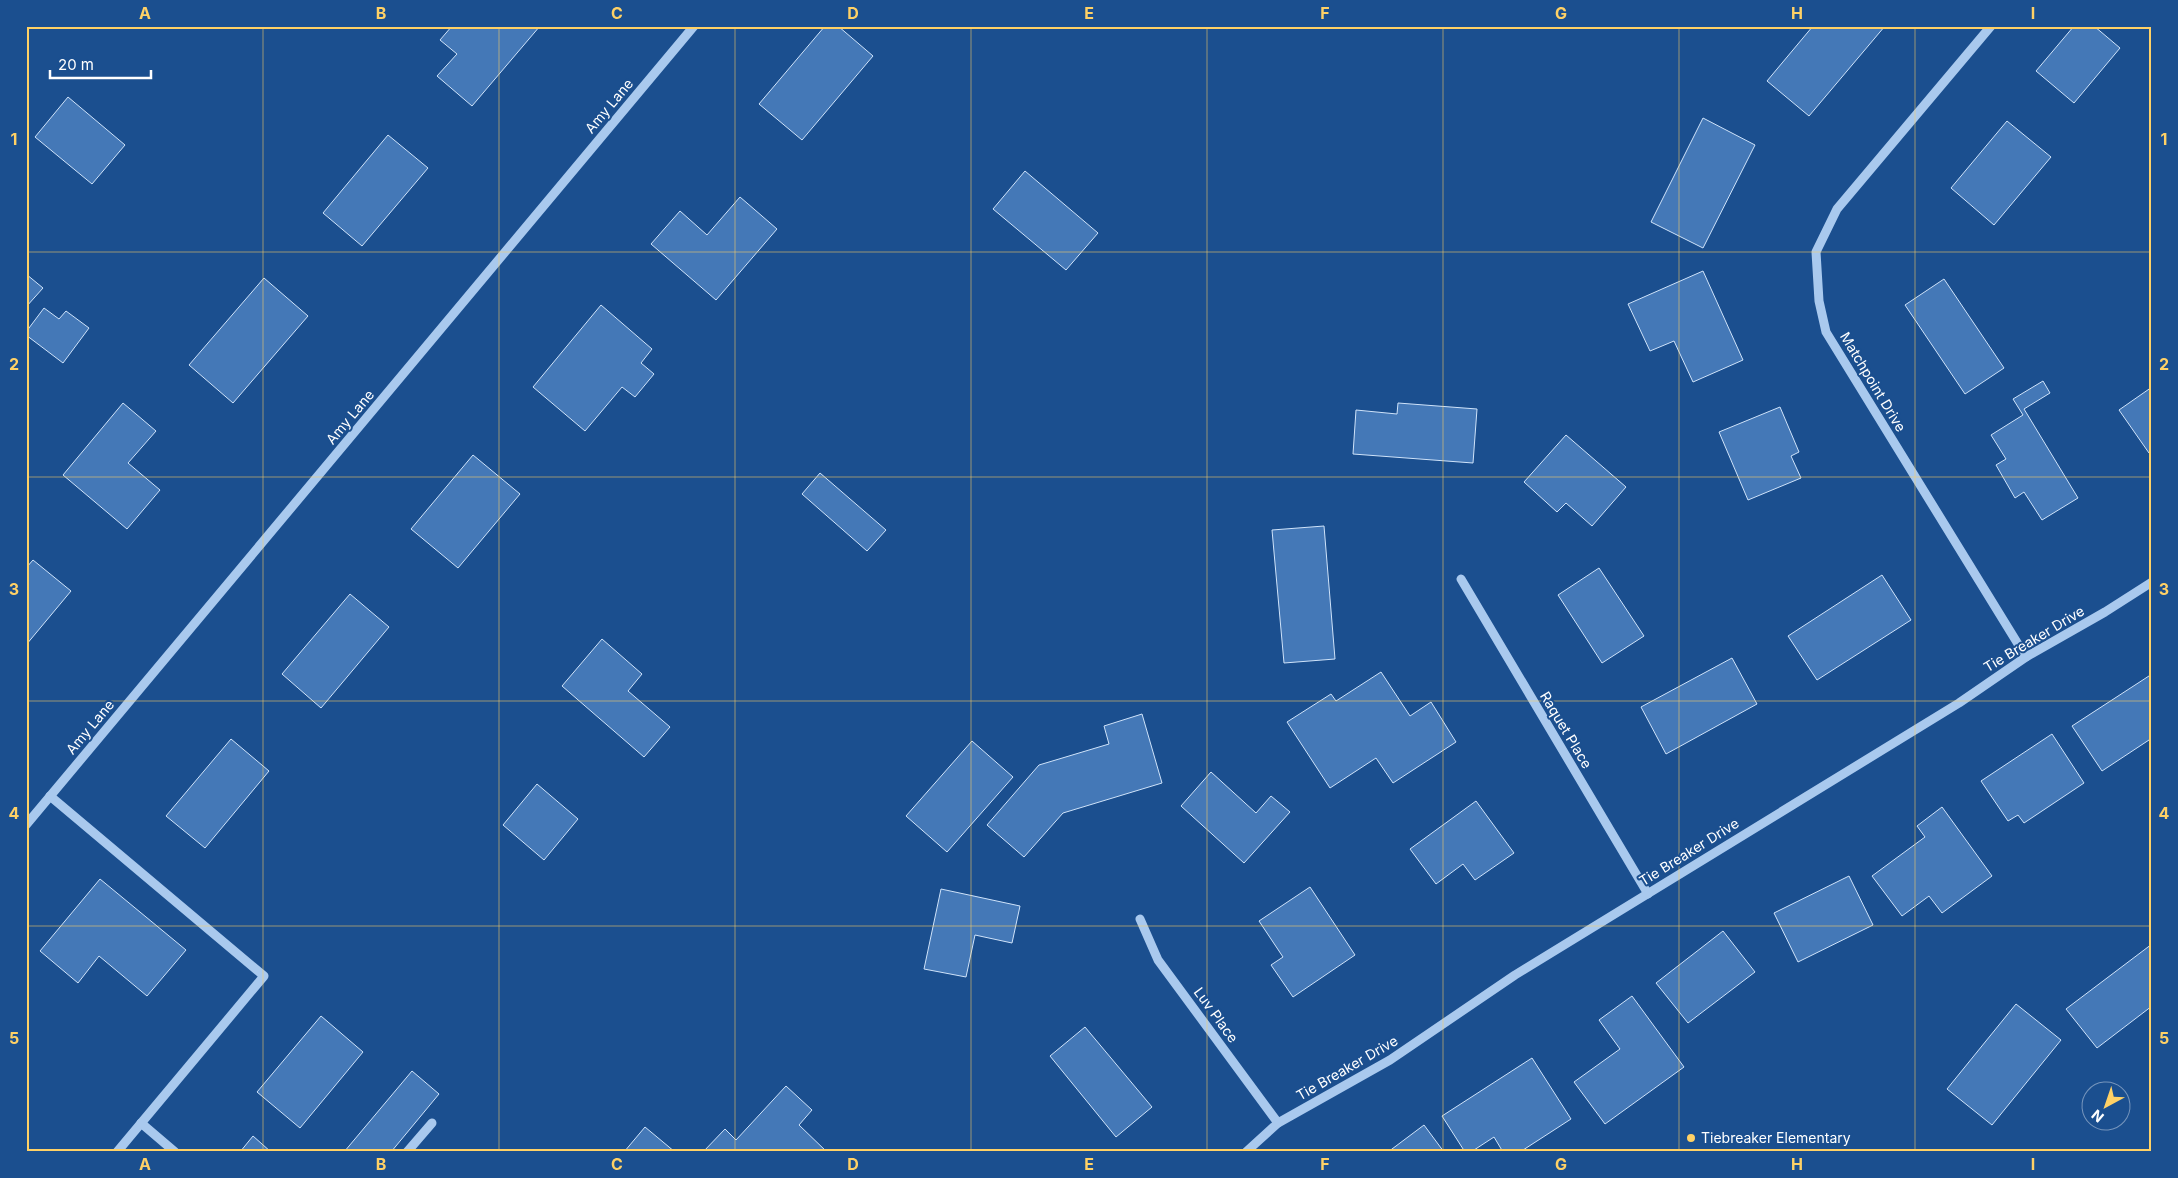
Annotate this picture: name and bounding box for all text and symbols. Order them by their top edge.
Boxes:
text: A [139,3,151,23]
text: B [376,3,386,23]
text: C [611,3,623,23]
text: D [847,3,859,23]
text: E [1084,3,1094,23]
text: F [1320,3,1330,23]
text: G [1555,3,1567,23]
text: H [1791,3,1803,23]
text: I [2031,3,2035,23]
scale bar [50,48,151,80]
text: 20 m [58,55,94,74]
street label: Amy Lane [581,75,636,136]
text: 1 [11,129,17,149]
text: 1 [2161,129,2167,149]
street label: Matchpoint Drive [1837,329,1910,435]
text: 2 [9,354,19,374]
text: 2 [2159,354,2169,374]
street label: Amy Lane [322,386,377,447]
text: 3 [9,579,19,599]
text: 3 [2159,579,2169,599]
street label: Tie Breaker Drive [1980,602,2087,675]
street label: Raquet Place [1537,688,1596,771]
street label: Amy Lane [62,696,117,757]
text: 4 [9,803,20,823]
text: 4 [2159,803,2170,823]
street label: Tie Breaker Drive [1636,814,1742,889]
street label: Luv Place [1191,984,1242,1046]
text: 5 [9,1028,19,1048]
text: 5 [2159,1028,2169,1048]
street label: Tie Breaker Drive [1293,1032,1401,1104]
north arrow [2080,1080,2130,1130]
text: N [2088,1106,2107,1126]
place label: Tiebreaker Elementary [1701,1129,1851,1146]
marker: Tiebreaker Elementary [1685,1132,1697,1144]
text: A [139,1154,151,1174]
text: B [376,1154,386,1174]
text: C [611,1154,623,1174]
text: D [847,1154,859,1174]
text: E [1084,1154,1094,1174]
text: F [1320,1154,1330,1174]
text: G [1555,1154,1567,1174]
text: H [1791,1154,1803,1174]
text: I [2031,1154,2035,1174]

